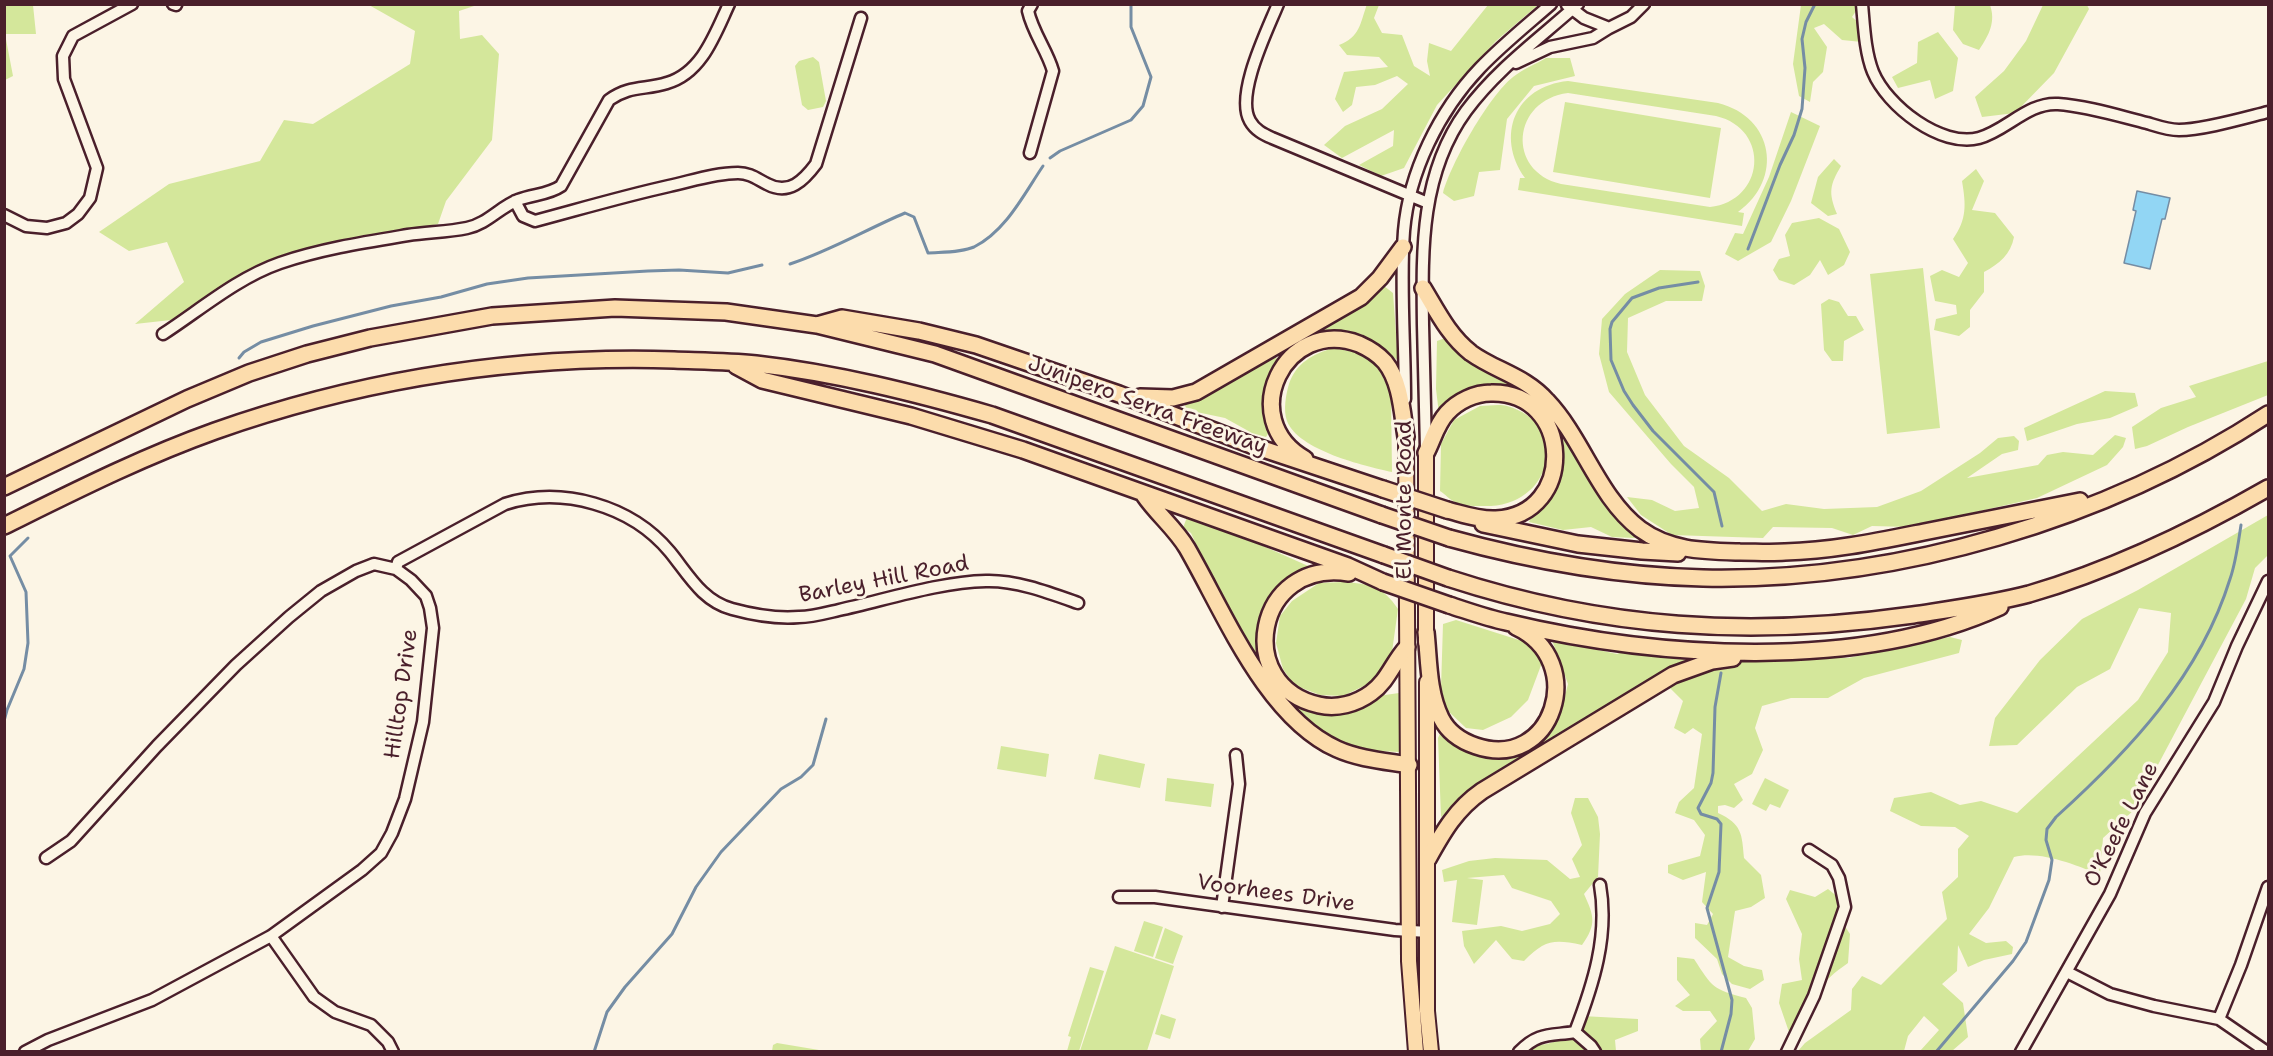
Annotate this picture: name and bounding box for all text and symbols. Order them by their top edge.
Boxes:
street label: Junipero Serra Freeway [1024,350,1270,462]
street label: El Monte Road [1392,420,1418,580]
street label: Barley Hill Road [797,551,971,609]
street label: Hilltop Drive [380,627,424,761]
street label: O'Keefe Lane [2079,758,2165,892]
street label: Voorhees Drive [1195,870,1357,918]

